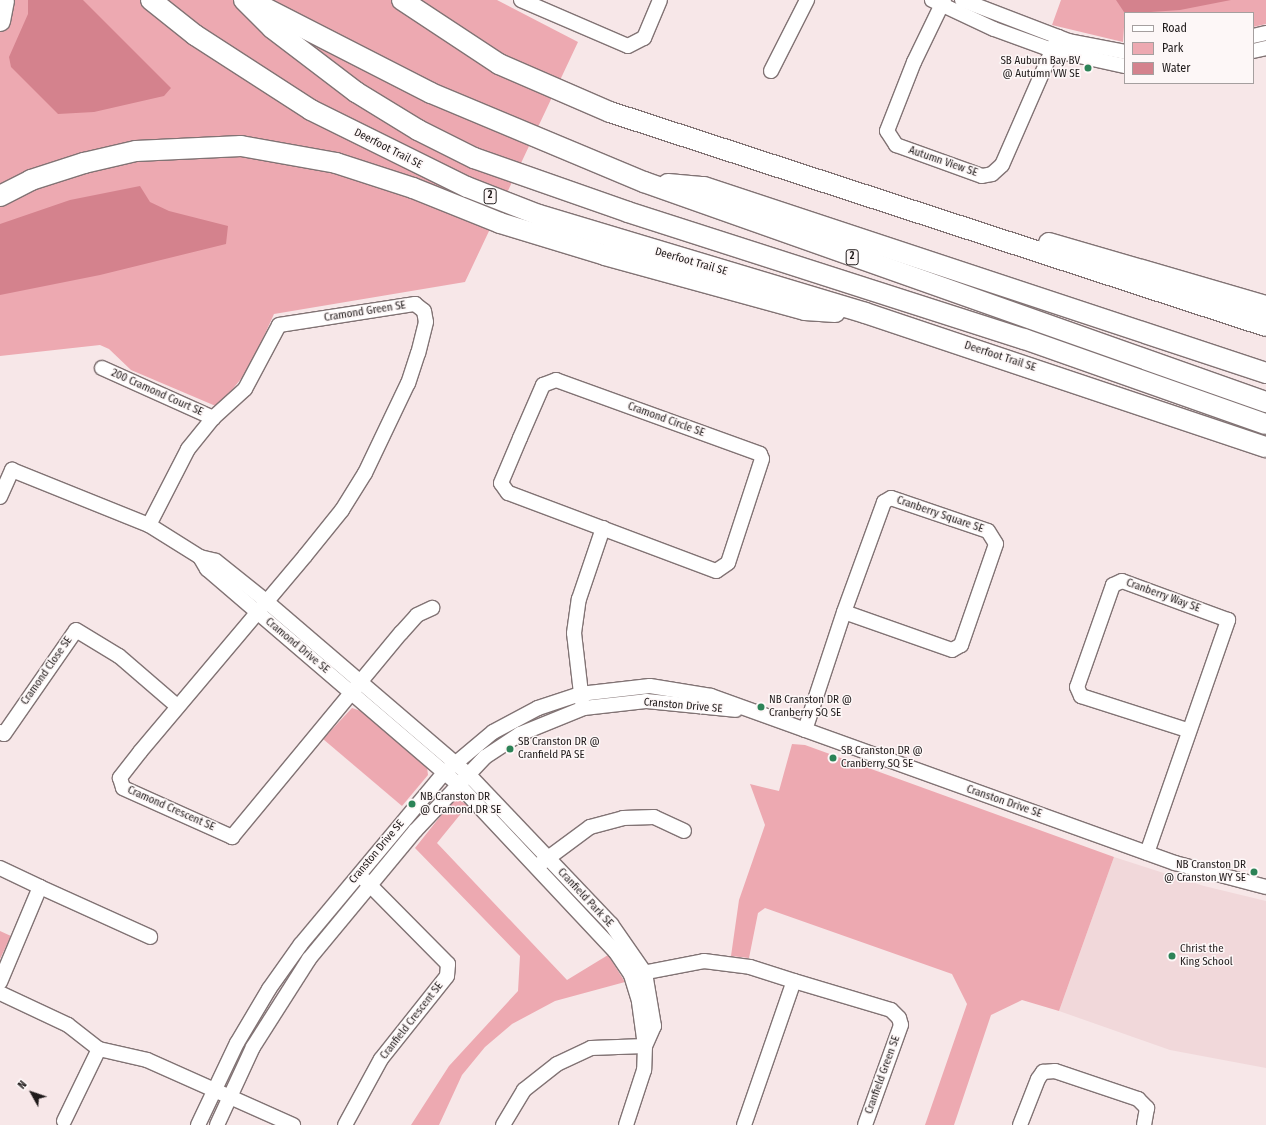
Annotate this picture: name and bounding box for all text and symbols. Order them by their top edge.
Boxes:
legend [1124,12,1254,84]
text: Road [1162,21,1187,35]
text: Park [1162,41,1183,55]
place label: SB Auburn Bay BV @ Autumn VW SE [1000,55,1080,81]
text: Water [1162,61,1190,75]
marker: SB Auburn Bay BV @ Autumn VW SE [1083,63,1093,73]
street label: Deerfoot Trail SE [352,126,424,172]
street label: Autumn View SE [907,144,979,180]
road number: 2 [483,188,497,204]
street label: Deerfoot Trail SE [653,245,729,279]
road number: 2 [845,249,859,265]
street label: Cramond Green SE [323,299,407,325]
street label: Deerfoot Trail SE [962,339,1038,375]
street label: 200 Cramond Court SE [109,367,205,419]
street label: Cramond Circle SE [626,400,706,440]
street label: Cranberry Square SE [895,494,985,536]
street label: Cranberry Way SE [1124,576,1202,616]
street label: Cramond Drive SE [262,615,332,677]
street label: Cramond Close SE [19,634,75,708]
place label: NB Cranston DR @ Cranberry SQ SE [769,694,852,720]
street label: Cranston Drive SE [643,696,723,716]
marker: NB Cranston DR @ Cranberry SQ SE [756,702,766,712]
place label: SB Cranston DR @ Cranfield PA SE [518,736,600,762]
marker: SB Cranston DR @ Cranfield PA SE [505,744,515,754]
place label: SB Cranston DR @ Cranberry SQ SE [841,745,923,771]
marker: SB Cranston DR @ Cranberry SQ SE [828,753,838,763]
street label: Cranston Drive SE [965,783,1043,821]
street label: Cramond Crescent SE [125,784,217,834]
place label: NB Cranston DR @ Cramond DR SE [420,791,501,817]
marker: NB Cranston DR @ Cramond DR SE [407,799,417,809]
street label: Cranston Drive SE [347,818,407,886]
place label: NB Cranston DR @ Cranston WY SE [1164,859,1246,885]
street label: Cranfield Park SE [554,866,616,930]
marker: NB Cranston DR @ Cranston WY SE [1249,867,1259,877]
place label: Christ the King School [1180,943,1233,969]
marker: Christ the King School [1167,951,1177,961]
street label: Cranfield Crescent SE [378,980,446,1062]
street label: Cranfield Green SE [863,1034,903,1116]
north arrow [12,1073,52,1113]
text: N [15,1078,30,1092]

